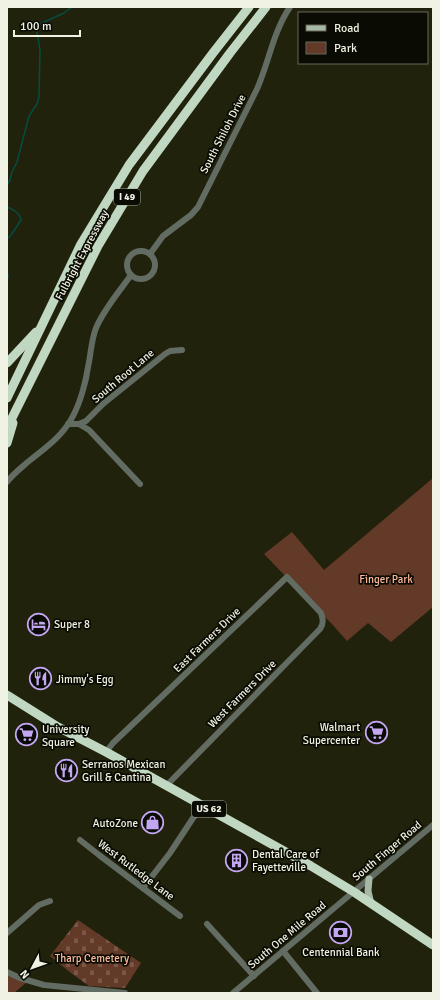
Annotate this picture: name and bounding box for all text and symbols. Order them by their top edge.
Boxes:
scale bar [14,12,80,38]
legend [298,12,428,64]
text: 100 m [20,19,52,34]
text: Road [334,21,360,36]
text: Park [334,41,357,56]
street label: South Shiloh Drive [197,92,249,176]
road number: I 49 [114,189,140,205]
street label: Fulbright Expressway [53,207,112,302]
street label: South Root Lane [89,346,157,406]
park label: Finger Park [359,573,413,586]
street label: East Farmers Drive [171,605,243,675]
hotel icon: Super 8 [26,611,52,637]
place label: Super 8 [54,618,90,631]
street label: West Farmers Drive [205,657,279,731]
restaurant icon: Jimmy's Egg [27,666,53,692]
place label: Jimmy's Egg [56,673,114,686]
supermarket icon: Walmart Supercenter [363,720,389,746]
place label: Walmart Supercenter [303,721,360,747]
supermarket icon: University Square [14,722,40,748]
place label: University Square [42,723,90,749]
restaurant icon: Serranos Mexican Grill & Cantina [53,757,79,783]
place label: Serranos Mexican Grill & Cantina [82,758,165,784]
road number: US 62 [192,801,226,817]
shop icon: AutoZone [140,810,166,836]
place label: AutoZone [93,817,138,830]
street label: South Finger Road [350,818,424,884]
street label: West Rutledge Lane [95,837,177,903]
building icon: Dental Care of Fayetteville [223,847,249,873]
place label: Dental Care of Fayetteville [252,848,320,874]
street label: South One Mile Road [245,899,329,971]
bank icon: Centennial Bank [328,919,354,945]
place label: Centennial Bank [302,946,380,959]
north arrow [12,948,52,988]
park label: Tharp Cemetery [55,952,130,965]
text: N [17,967,32,981]

